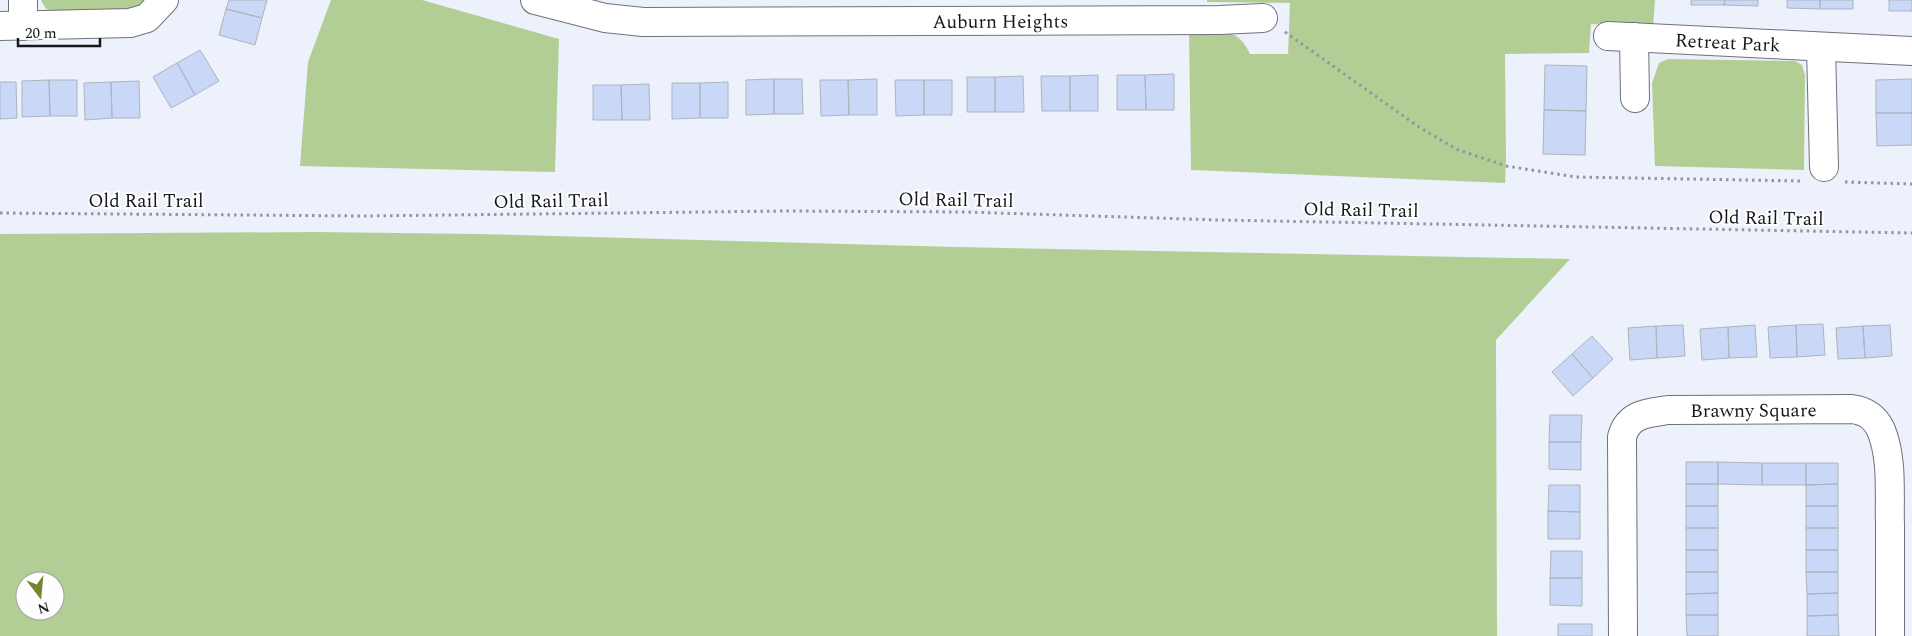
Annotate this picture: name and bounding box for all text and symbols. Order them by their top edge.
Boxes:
street label: Auburn Heights [932,8,1069,37]
scale bar [18,15,100,47]
text: 20 m [25,22,57,45]
street label: Retreat Park [1674,26,1782,61]
street label: Old Rail Trail [898,185,1014,216]
street label: Old Rail Trail [493,186,609,217]
street label: Old Rail Trail [88,187,204,216]
street label: Old Rail Trail [1303,195,1419,226]
street label: Old Rail Trail [1708,203,1824,234]
street label: Brawny Square [1690,396,1817,426]
north arrow [15,571,65,621]
text: N [35,596,52,620]

